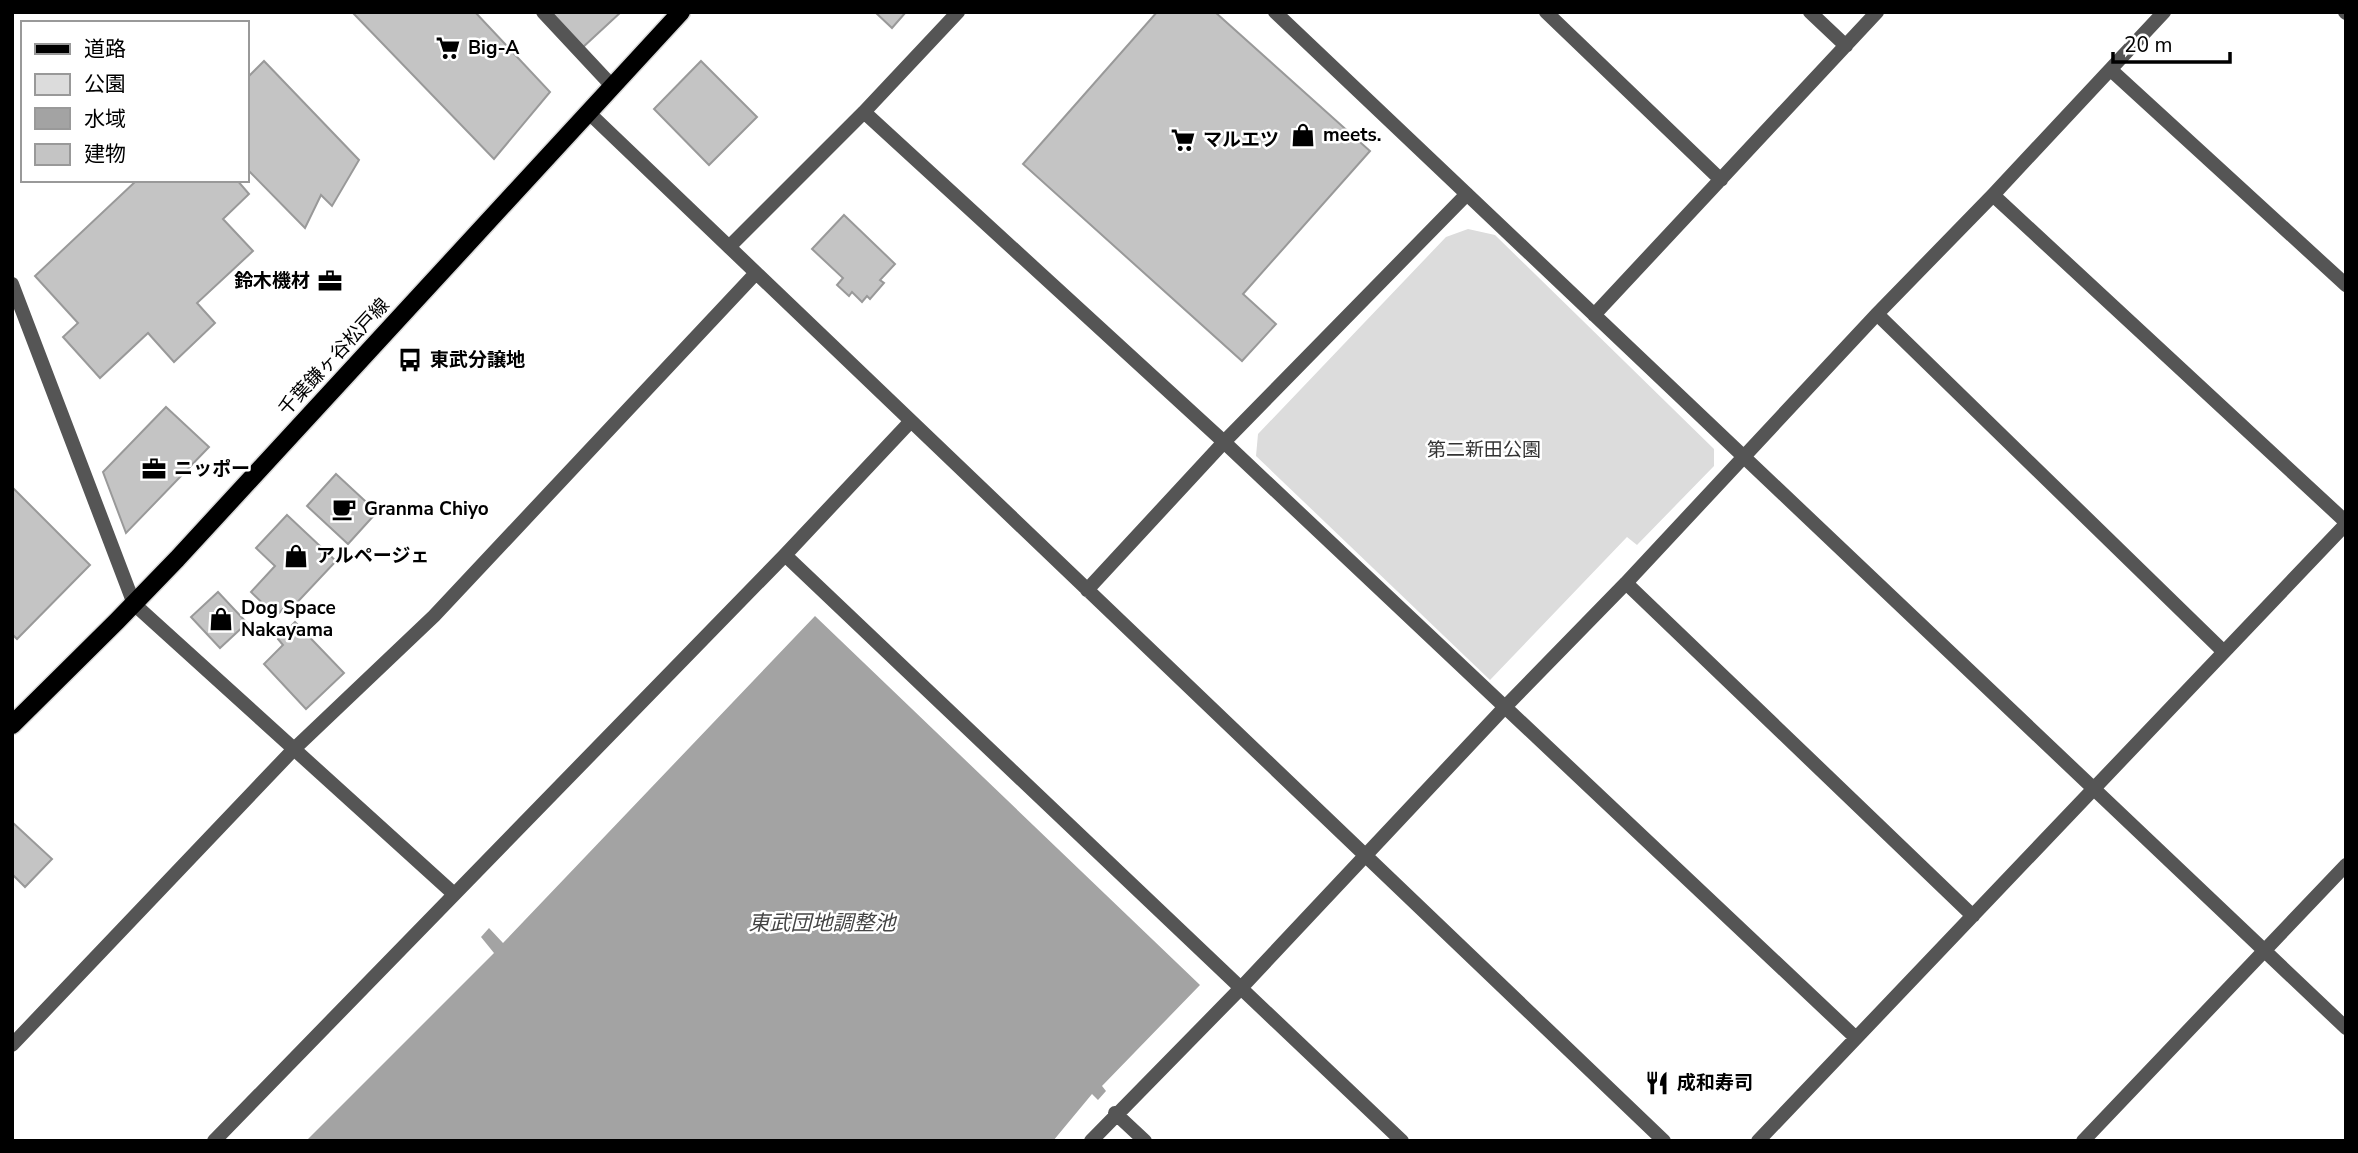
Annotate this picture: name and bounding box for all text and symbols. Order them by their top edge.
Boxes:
legend [21,21,248,182]
scale bar [2113,21,2230,65]
text: 20 m [2124,31,2173,59]
supermarket icon: Big-A [434,34,462,62]
text: 道路 [84,35,126,63]
place label: Big-A [468,35,520,61]
text: 公園 [84,70,126,98]
text: 水域 [84,105,126,133]
shop icon: meets. [1289,121,1317,149]
place label: meets. [1323,122,1381,148]
supermarket icon: マルエツ [1169,126,1197,154]
place label: マルエツ [1203,127,1279,153]
text: 建物 [84,140,126,168]
office icon: 鈴木機材 [316,267,344,295]
place label: 鈴木機材 [234,268,310,294]
street label: 千葉鎌ヶ谷松戸線 [273,293,395,421]
bus stop icon: 東武分譲地 [396,346,424,374]
place label: 東武分譲地 [430,347,525,373]
park label: 第二新田公園 [1427,437,1541,463]
office icon: ニッポー [140,455,168,483]
place label: ニッポー [174,456,250,482]
cafe icon: Granma Chiyo [330,495,358,523]
place label: Granma Chiyo [364,496,489,522]
shop icon: アルページェ [282,542,310,570]
place label: アルページェ [316,543,429,569]
place label: Dog Space Nakayama [241,595,336,643]
shop icon: Dog Space Nakayama [207,605,235,633]
water label: 東武団地調整池 [749,909,897,937]
restaurant icon: 成和寿司 [1643,1069,1671,1097]
place label: 成和寿司 [1677,1070,1753,1096]

